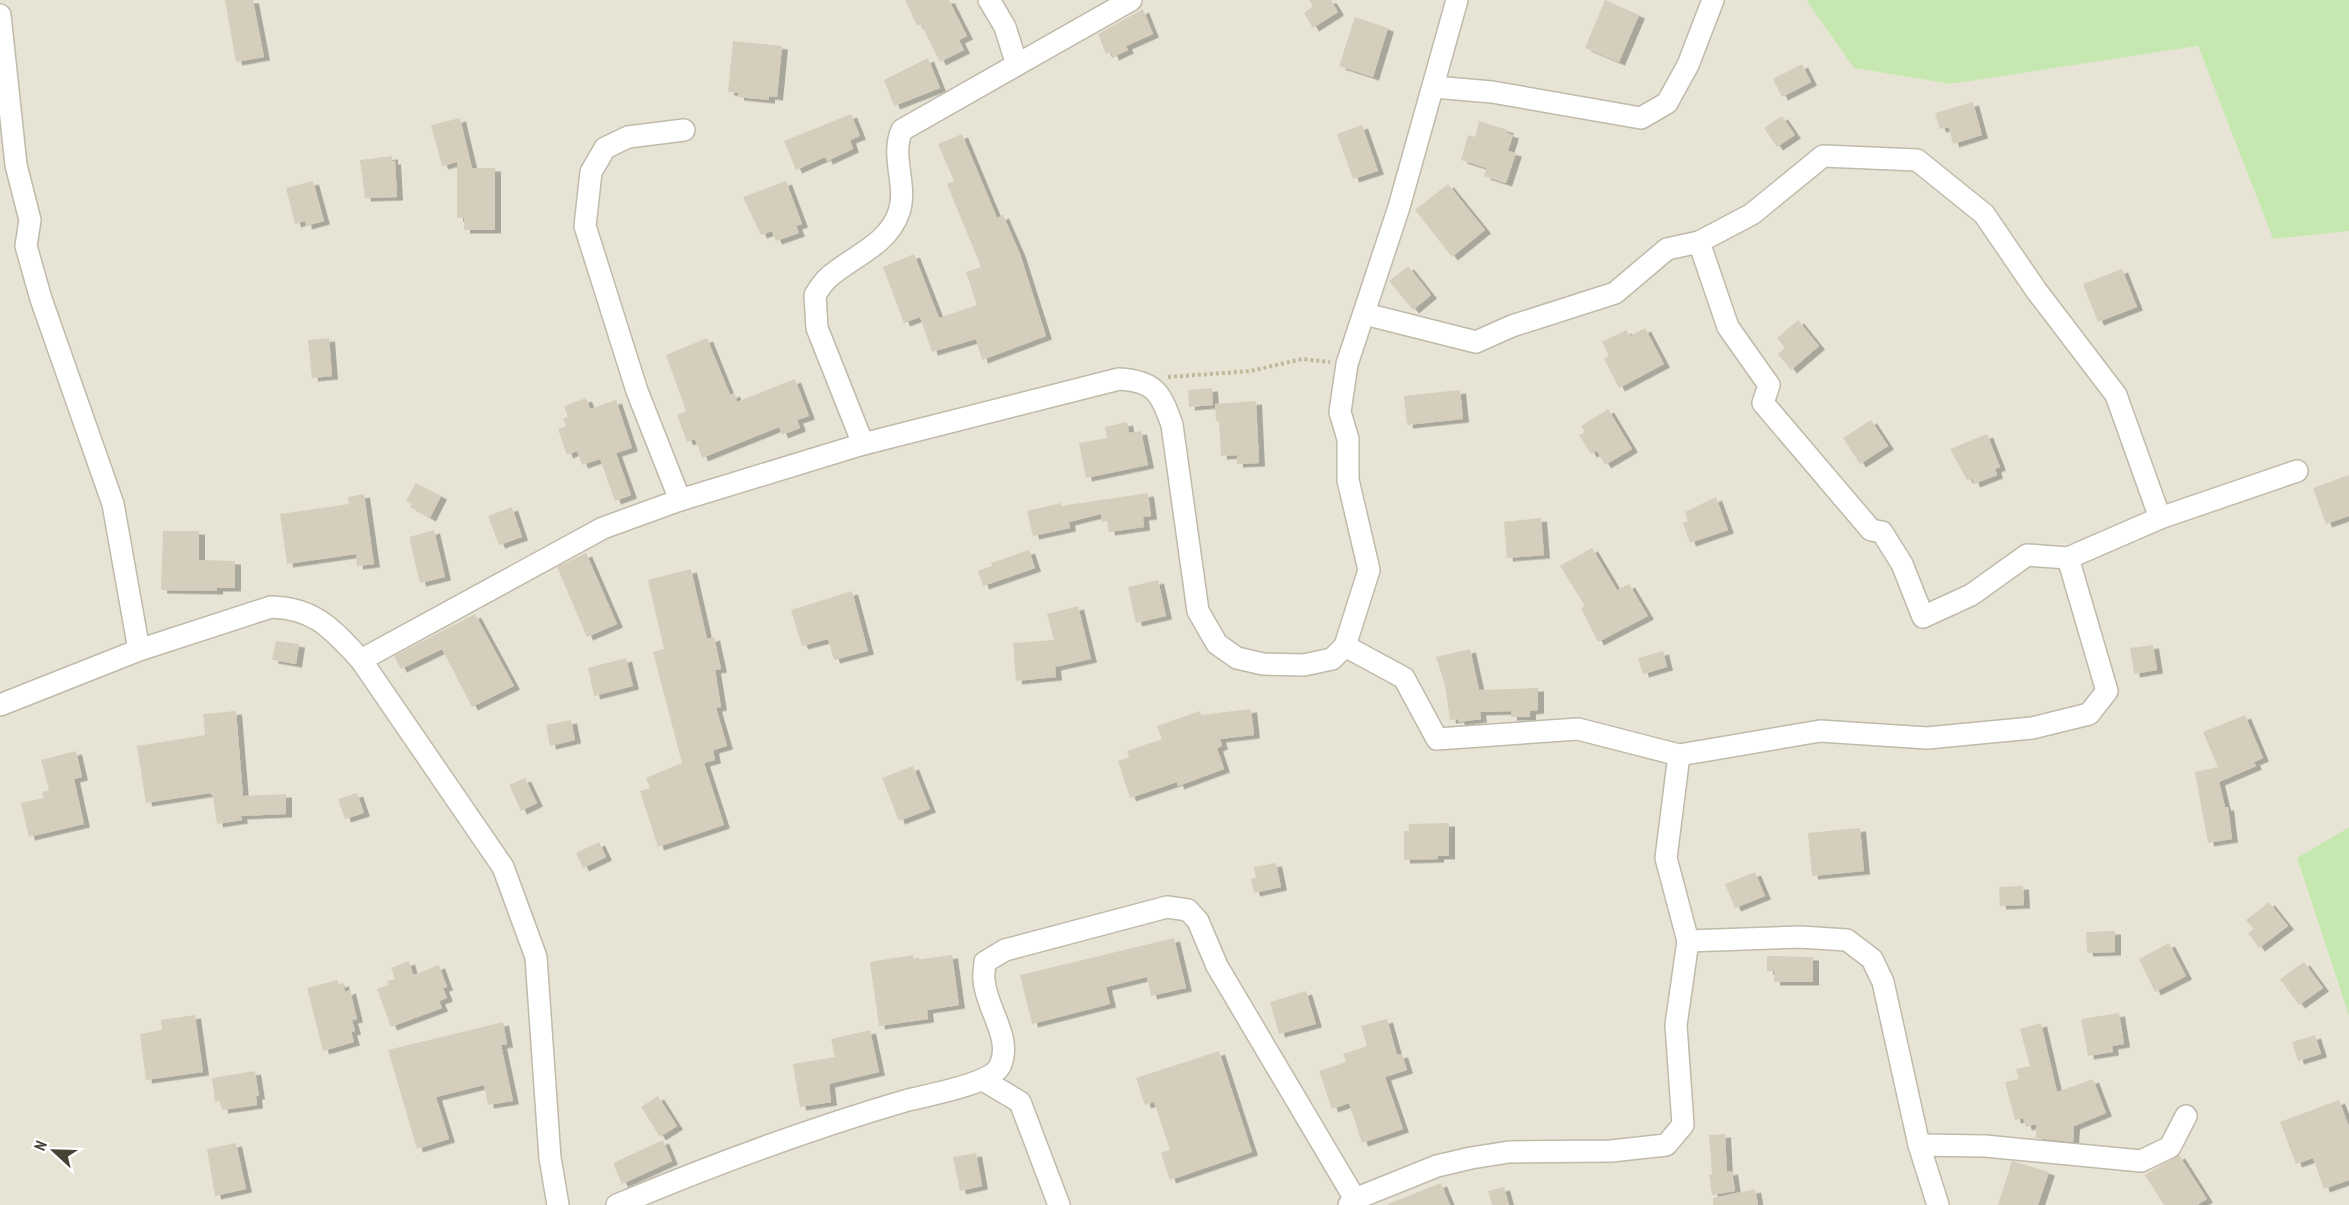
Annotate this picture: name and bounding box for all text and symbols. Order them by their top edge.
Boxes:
north arrow [24,1121,84,1181]
text: N [29,1138,51,1153]

